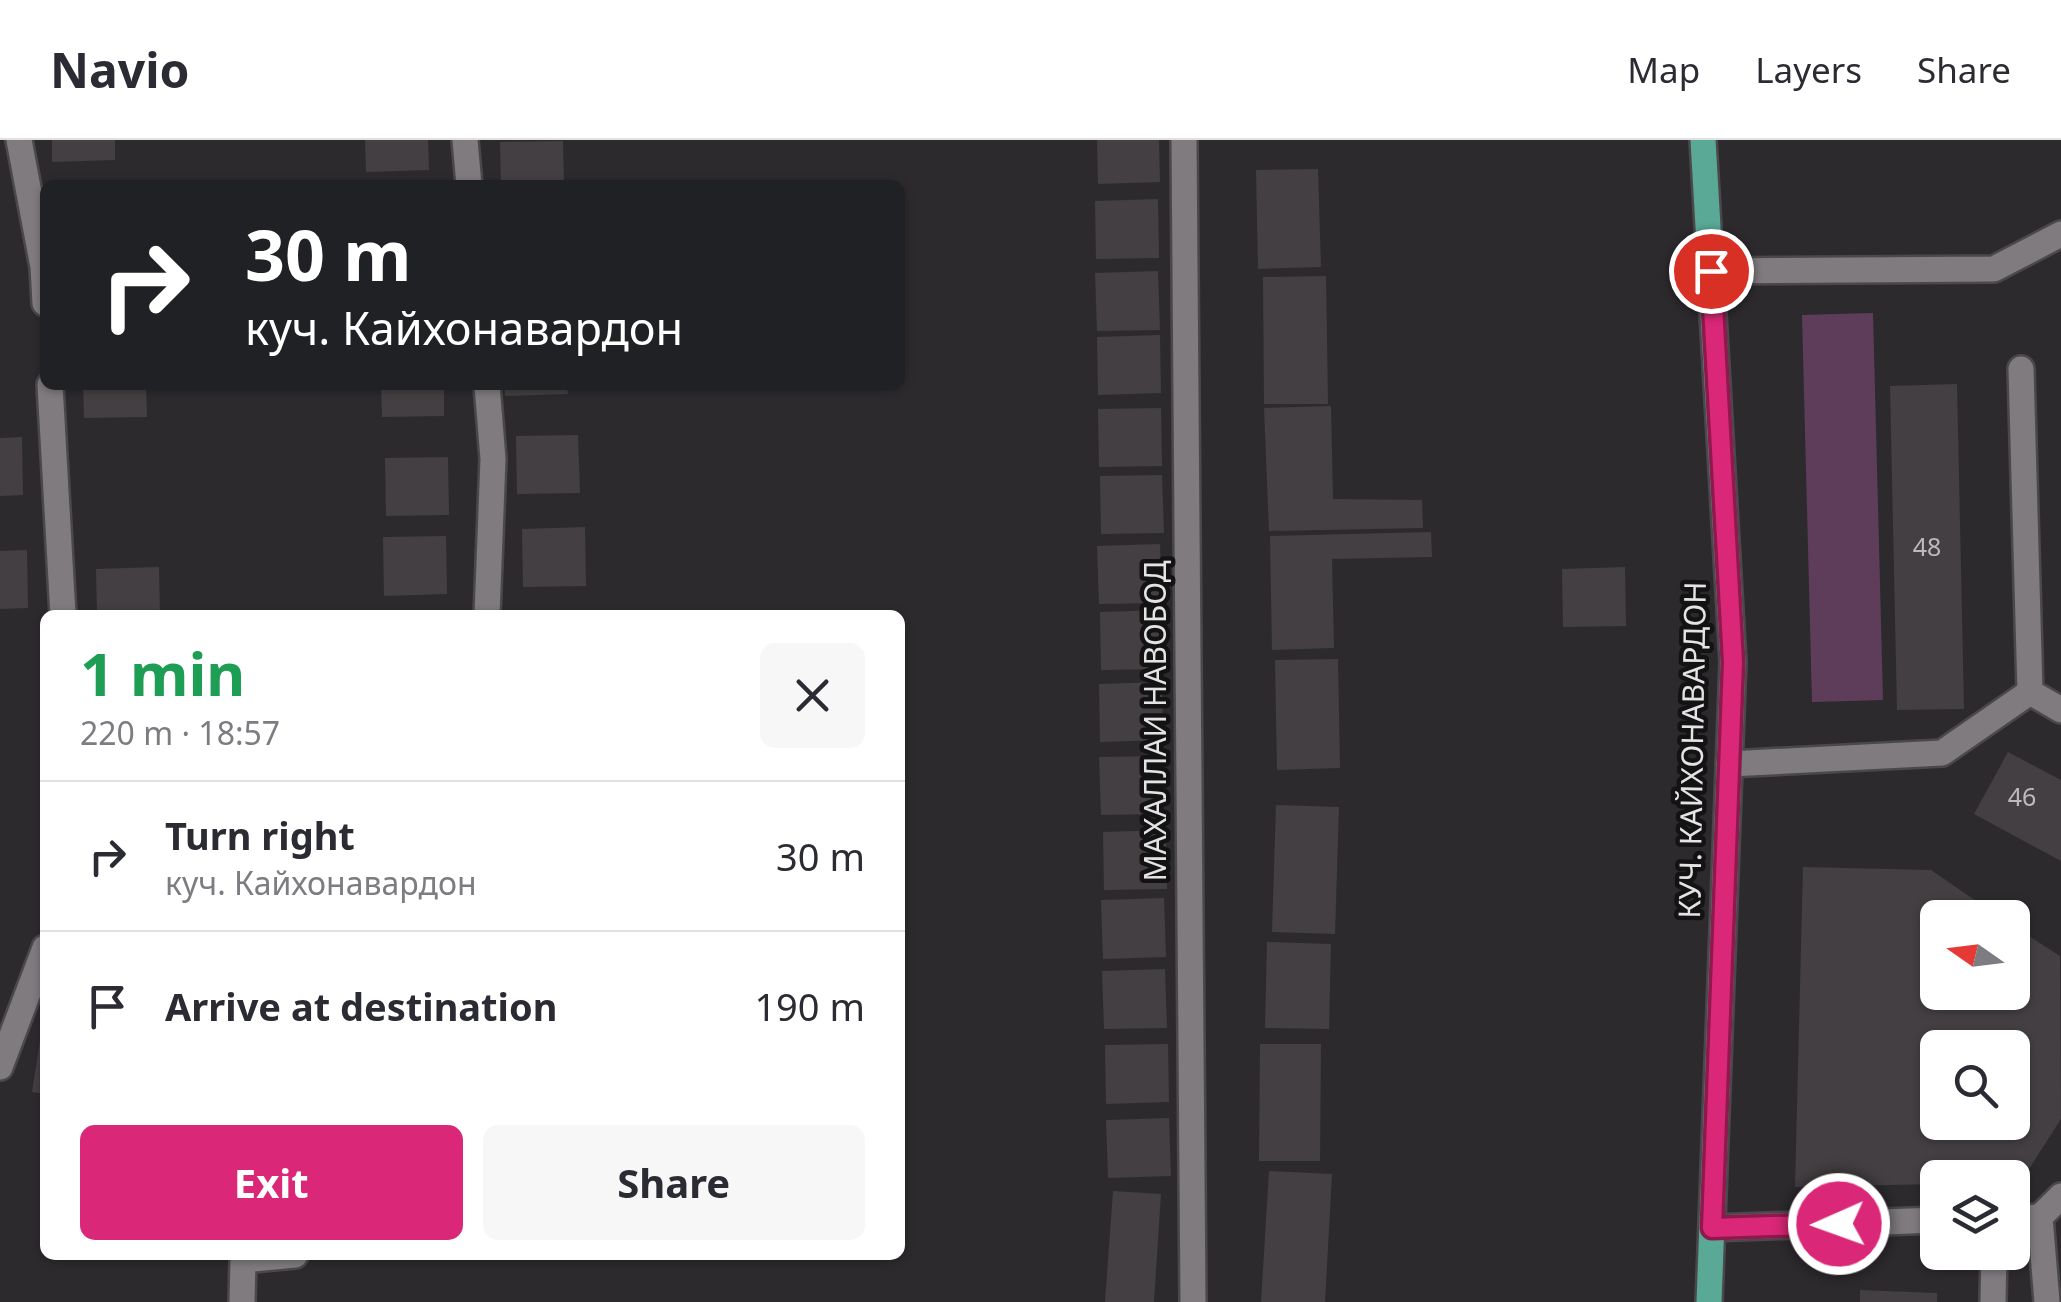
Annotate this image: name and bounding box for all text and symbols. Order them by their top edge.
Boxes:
text: Navio [50,37,190,102]
text: Map [1627,46,1700,93]
text: Layers [1755,46,1862,93]
text: Share [1917,46,2011,93]
text: 30 m [245,206,412,302]
icon: right [80,220,210,350]
pin [1669,229,1754,314]
icon: arrive [1684,244,1739,299]
text: куч. Кайхонавардон [245,297,683,358]
house number: 48 [1913,529,1941,563]
street label: МАХАЛЛАИ НАВОБОД [1134,560,1175,882]
street label: КУЧ. КАЙХОНАВАРДОН [1668,581,1715,919]
text: 1 min [80,632,245,714]
button: close [760,643,865,748]
text: 220 m · 18:57 [80,711,280,754]
house number: 46 [2008,779,2036,813]
text: Turn right [165,809,355,861]
icon: right [80,829,135,884]
text: 30 m [776,830,865,882]
text: куч. Кайхонавардон [165,861,477,904]
north arrow [1920,900,2030,1010]
map controls [1920,900,2030,1270]
icon: arrive [80,979,135,1034]
text: Arrive at destination [165,980,557,1032]
text: 190 m [754,980,865,1032]
button: search [1920,1030,2030,1140]
button: Exit [80,1125,463,1240]
button: Share [483,1125,865,1240]
button: layers [1920,1160,2030,1270]
position arrow [1787,1172,1891,1276]

